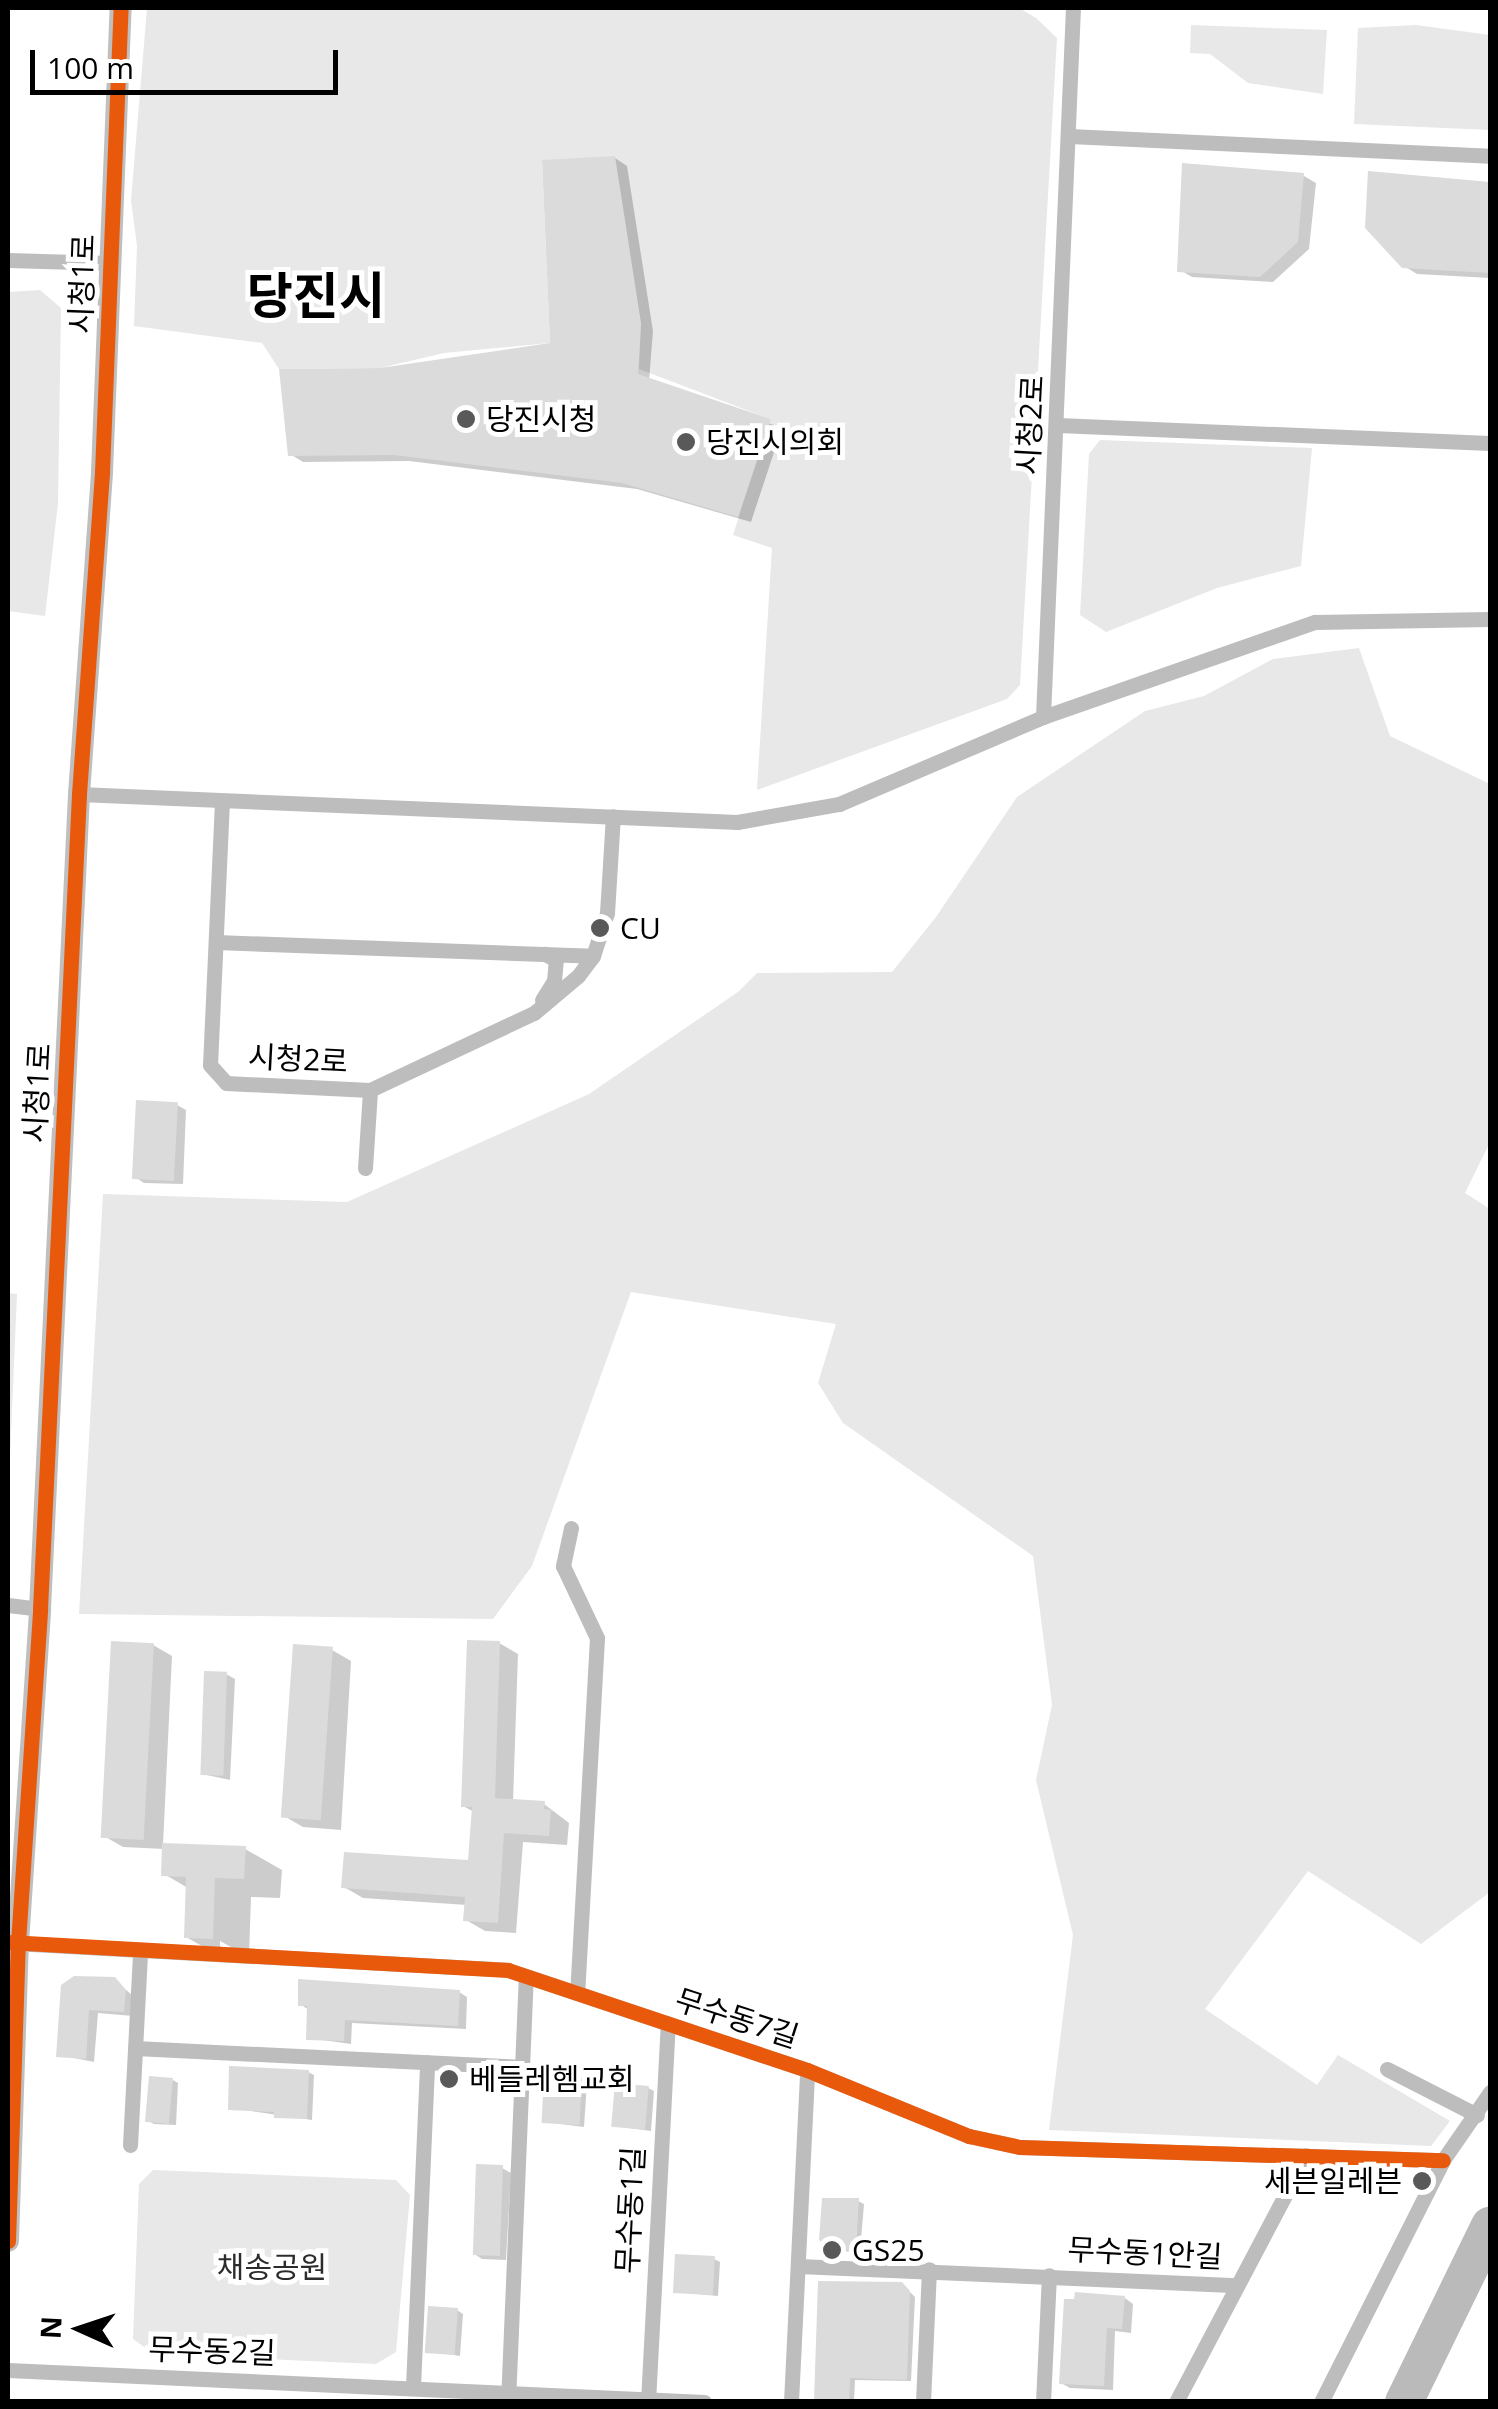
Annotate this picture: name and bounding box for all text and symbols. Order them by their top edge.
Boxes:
scale bar [35,30,342,92]
text: 100 m [47,47,134,88]
street label: 시청1로 [62,233,102,335]
district label: 당진시 [247,266,385,326]
street label: 시청2로 [1009,374,1051,476]
place label: 당진시청 [486,401,596,437]
marker: 당진시청 [455,408,477,430]
place label: 당진시의회 [706,424,844,460]
marker: 당진시의회 [675,431,697,453]
place label: CU [620,910,661,946]
marker: CU [589,917,611,939]
street label: 시청2로 [247,1038,349,1080]
street label: 시청1로 [16,1042,58,1144]
street label: 무수동7길 [671,1981,803,2055]
place label: 베들레헴교회 [469,2061,635,2097]
marker: 베들레헴교회 [438,2068,460,2090]
street label: 무수동1길 [609,2145,651,2275]
place label: 세븐일레븐 [1264,2163,1402,2199]
marker: 세븐일레븐 [1411,2170,1433,2192]
street label: 무수동1안길 [1067,2231,1223,2275]
place label: GS25 [852,2232,925,2268]
marker: GS25 [821,2239,843,2261]
park label: 채송공원 [217,2249,327,2285]
north arrow [30,2279,130,2379]
text: N [30,2315,70,2340]
street label: 무수동2길 [148,2331,276,2371]

